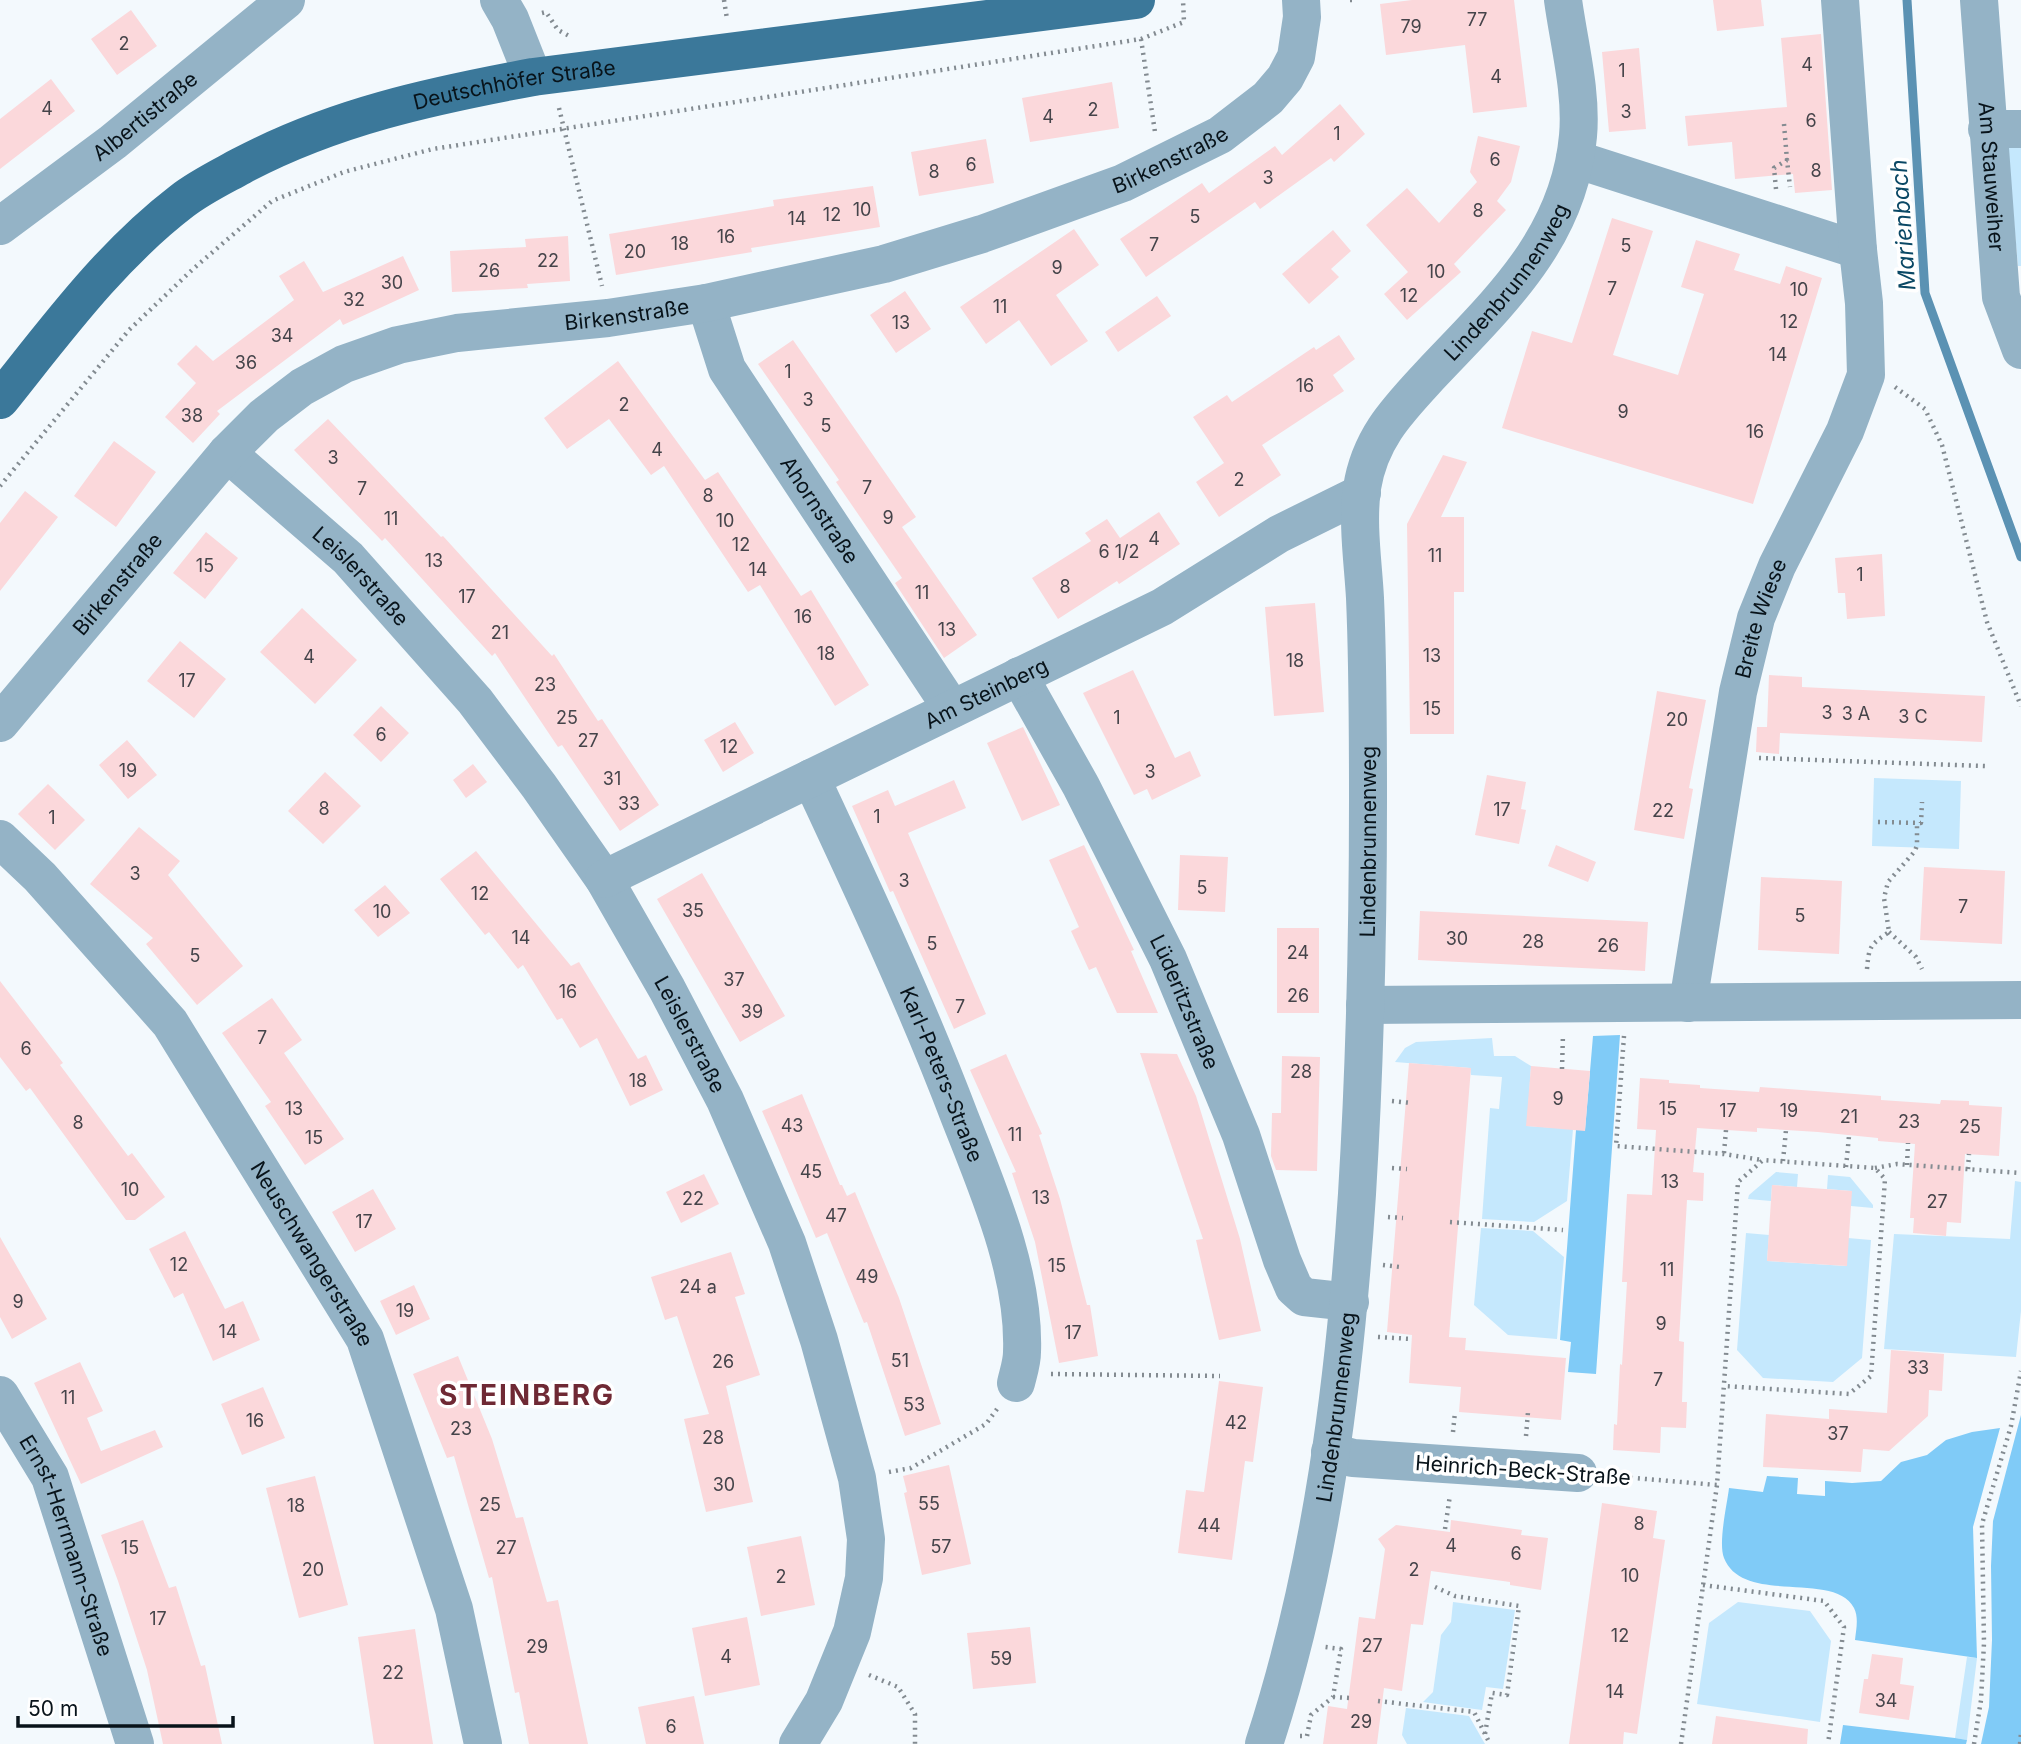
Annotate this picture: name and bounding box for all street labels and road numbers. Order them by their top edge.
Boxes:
street label: Deutschhöfer Straße [410,54,617,114]
street label: Albertistraße [87,66,202,166]
street label: Am Stauweiher [1974,101,2010,252]
street label: Birkenstraße [1109,121,1233,198]
street label: Lindenbrunnenweg [1439,199,1573,365]
street label: Birkenstraße [563,293,691,335]
street label: Ahornstraße [776,452,864,568]
street label: Leislerstraße [308,521,414,631]
street label: Birkenstraße [67,528,167,640]
street label: Breite Wiese [1729,554,1791,681]
street label: Am Steinberg [920,652,1052,733]
street label: Lindenbrunnenweg [1354,746,1381,937]
street label: Lüderitzstraße [1145,930,1225,1073]
street label: Leislerstraße [650,971,731,1097]
street label: Karl-Peters-Straße [895,983,989,1166]
street label: Neuschwangerstraße [246,1157,379,1349]
street label: Lindenbrunnenweg [1310,1311,1360,1504]
street label: Ernst-Herrmann-Straße [15,1430,119,1659]
street label: Heinrich-Beck-Straße [1414,1450,1632,1490]

